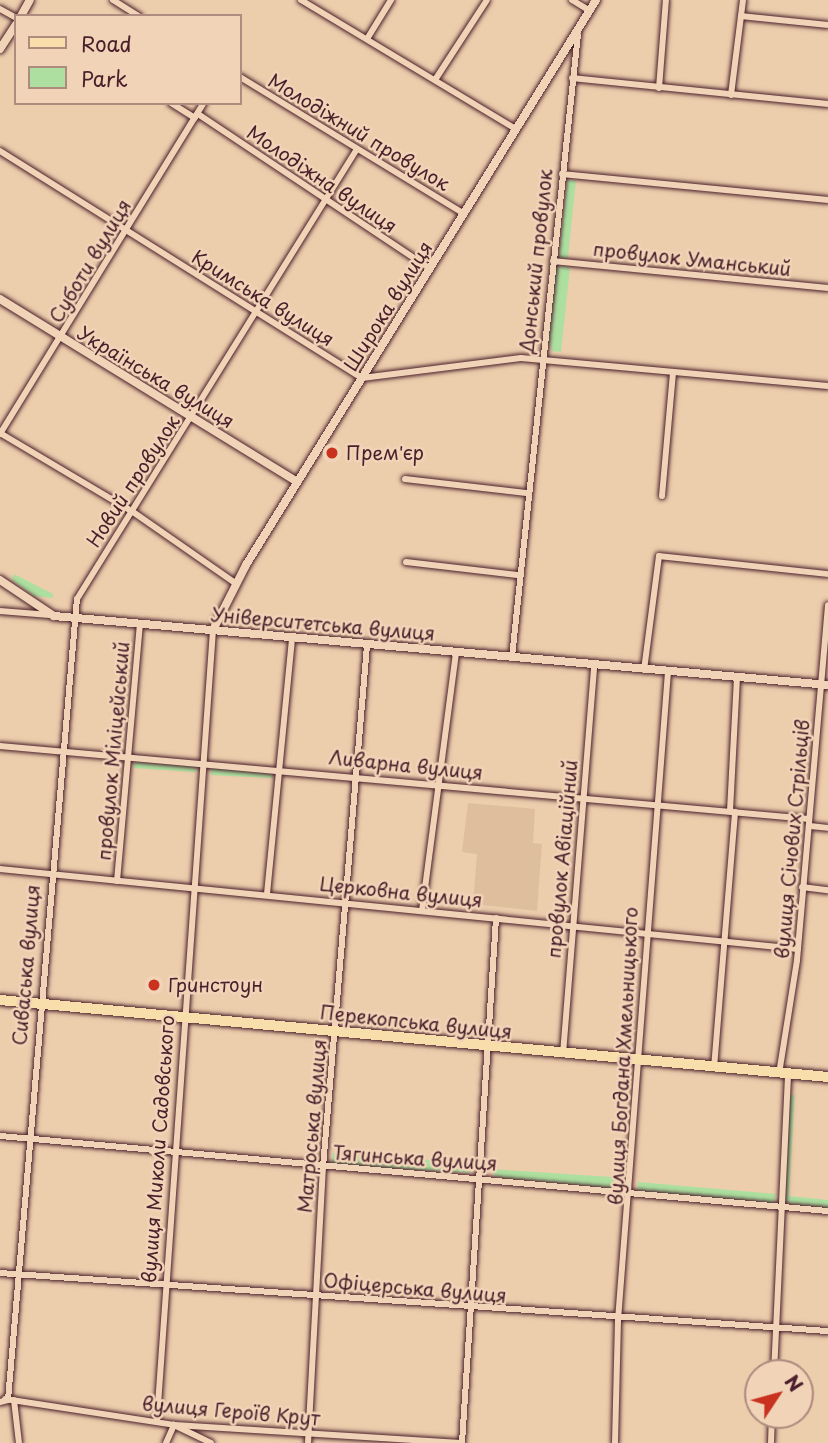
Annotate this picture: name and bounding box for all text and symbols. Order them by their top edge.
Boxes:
legend [14,14,242,105]
text: Road [81,27,132,59]
text: Park [81,62,128,94]
street label: Молодіжний провулок [264,69,454,195]
street label: Молодіжна вулиця [242,120,402,238]
street label: Донський провулок [515,168,557,354]
street label: Суботи вулиця [44,195,136,327]
street label: Широка вулиця [339,236,437,376]
street label: провулок Уманський [592,237,792,281]
street label: Кримська вулиця [187,245,339,351]
street label: Українська вулиця [73,321,239,433]
street label: Новий провулок [82,411,184,551]
place label: Прем'єр [346,442,424,464]
marker: Прем'єр [324,445,340,461]
street label: Університетська вулиця [210,603,436,645]
street label: провулок Міліцейський [92,641,134,861]
street label: вулиця Січових Стрільців [770,718,814,960]
street label: Ливарна вулиця [327,746,485,784]
street label: провулок Авіаційний [542,758,582,960]
street label: Церковна вулиця [318,872,484,912]
street label: Сиваська вулиця [8,883,44,1047]
street label: вулиця Богдана Хмельницького [604,906,642,1206]
place label: Гринстоун [168,974,263,996]
marker: Гринстоун [146,977,162,993]
street label: Перекопська вулиця [319,1001,513,1043]
street label: вулиця Миколи Садовського [137,1014,179,1284]
street label: Матроська вулиця [293,1038,331,1214]
street label: Тягинська вулиця [332,1141,498,1175]
street label: Офіцерська вулиця [322,1269,508,1307]
north arrow [744,1359,814,1429]
text: N [779,1369,810,1397]
street label: вулиця Героїв Крут [141,1392,321,1430]

